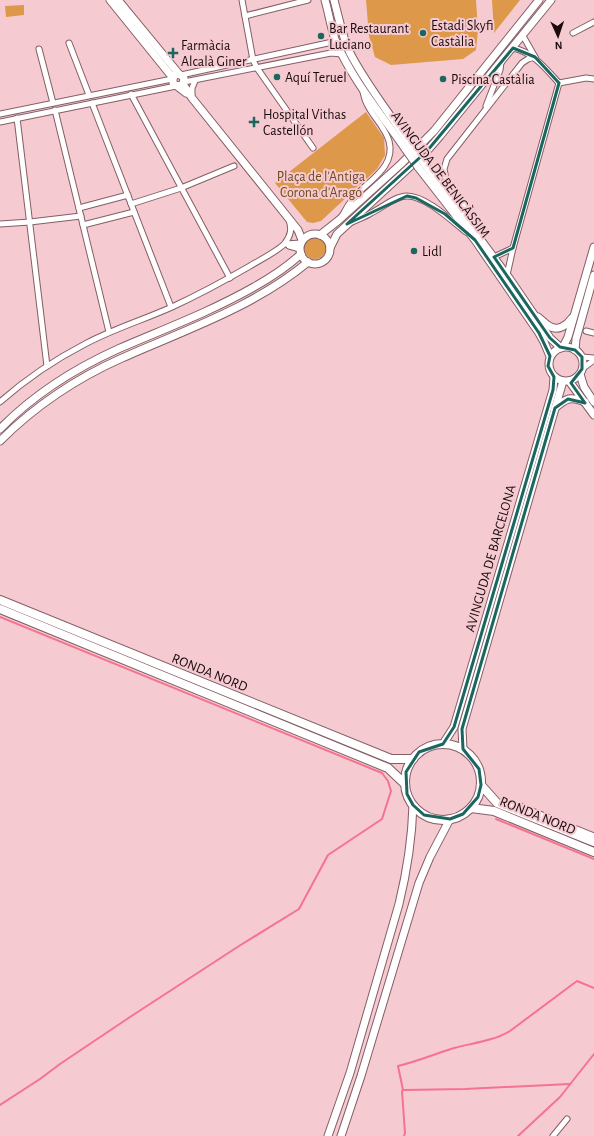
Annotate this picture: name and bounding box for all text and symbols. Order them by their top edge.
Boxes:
north arrow [538,16,578,56]
place label: Estadi Skyfi Castàlia [431,19,493,49]
place label: Bar Restaurant Luciano [329,22,409,52]
marker: Estadi Skyfi Castàlia [418,28,428,38]
marker: Bar Restaurant Luciano [316,31,326,41]
place label: Farmàcia Alcalà Giner [181,39,247,69]
text: N [554,40,563,51]
marker: Farmàcia Alcalà Giner [168,48,178,58]
place label: Aquí Teruel [285,71,347,85]
marker: Aquí Teruel [272,72,282,82]
place label: Piscina Castàlia [451,73,535,87]
marker: Piscina Castàlia [438,74,448,84]
street label: AVINGUDA DE BENICÀSSIM [388,107,495,240]
place label: Hospital Vithas Castellón [263,108,346,138]
marker: Hospital Vithas Castellón [248,116,260,128]
park label: Plaça de l'Antiga Corona d'Aragó [277,170,366,200]
place label: Lidl [422,245,442,259]
marker: Lidl [409,246,419,256]
street label: AVINGUDA DE BARCELONA [463,483,519,633]
street label: RONDA NORD [170,651,250,694]
street label: RONDA NORD [498,794,578,837]

